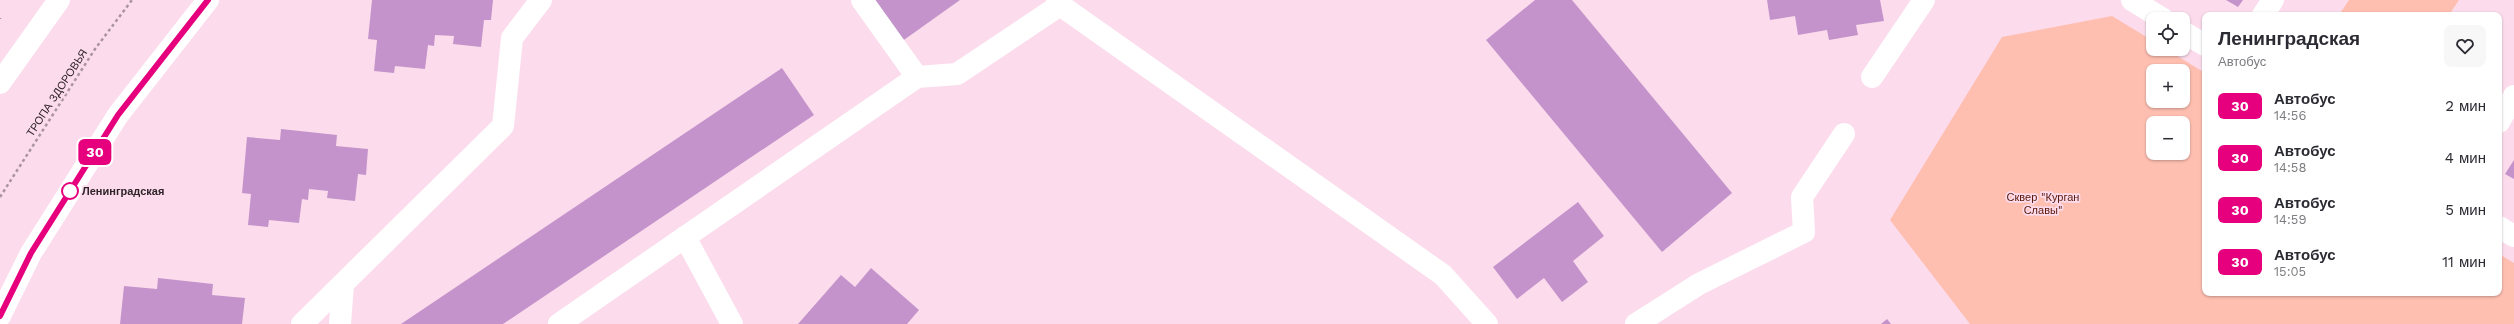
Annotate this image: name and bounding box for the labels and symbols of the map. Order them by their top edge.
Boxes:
street label: ТРОПА ЗДОРОВЬЯ [24,47,90,139]
line badge: 30 [77,139,113,165]
marker: Ленинградская [61,182,79,200]
place label: Ленинградская [82,185,164,198]
park label: Сквер "Курган Славы" [2007,191,2079,217]

